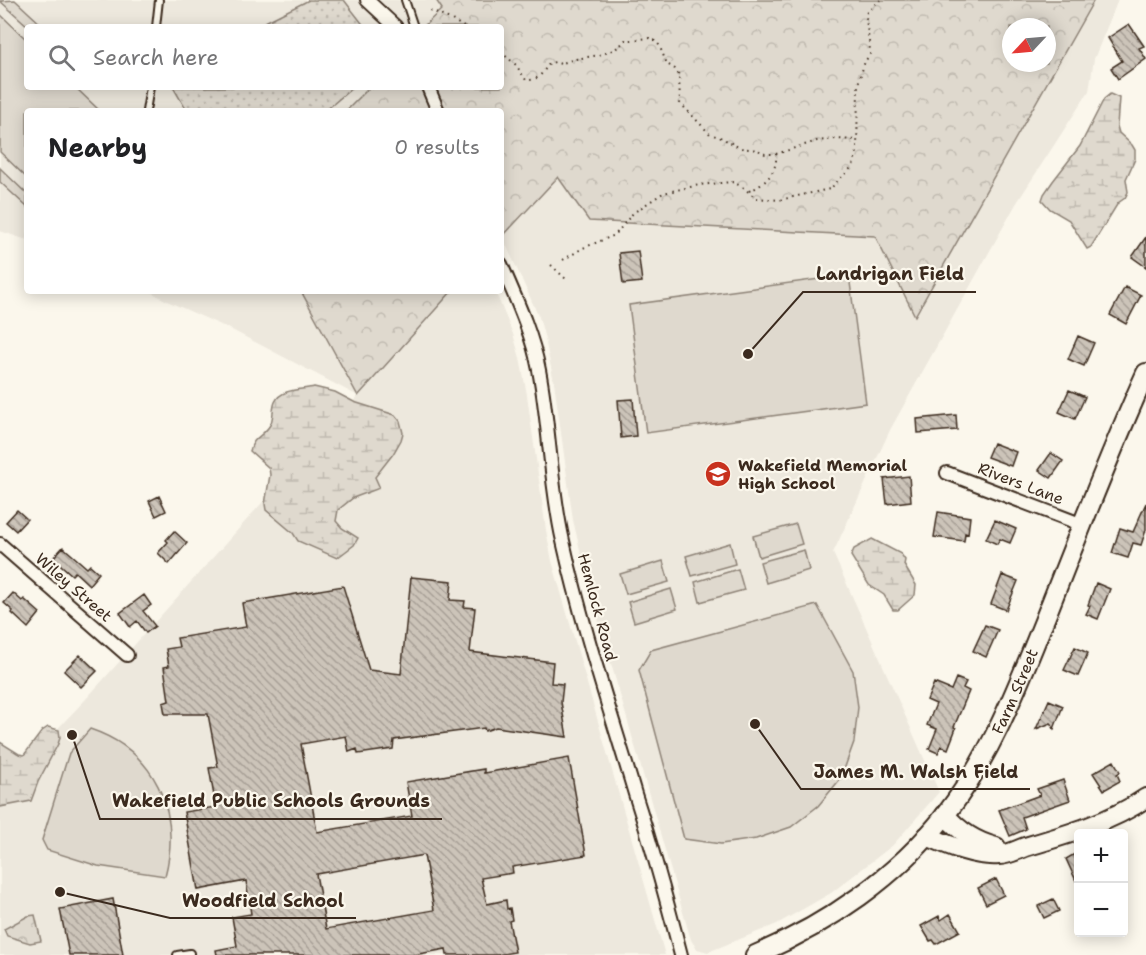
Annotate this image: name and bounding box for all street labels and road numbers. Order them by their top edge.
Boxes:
street label: Rivers Lane [975,458,1067,509]
street label: Wiley Street [31,548,116,626]
street label: Hemlock Road [573,551,622,663]
street label: Farm Street [987,645,1043,738]

